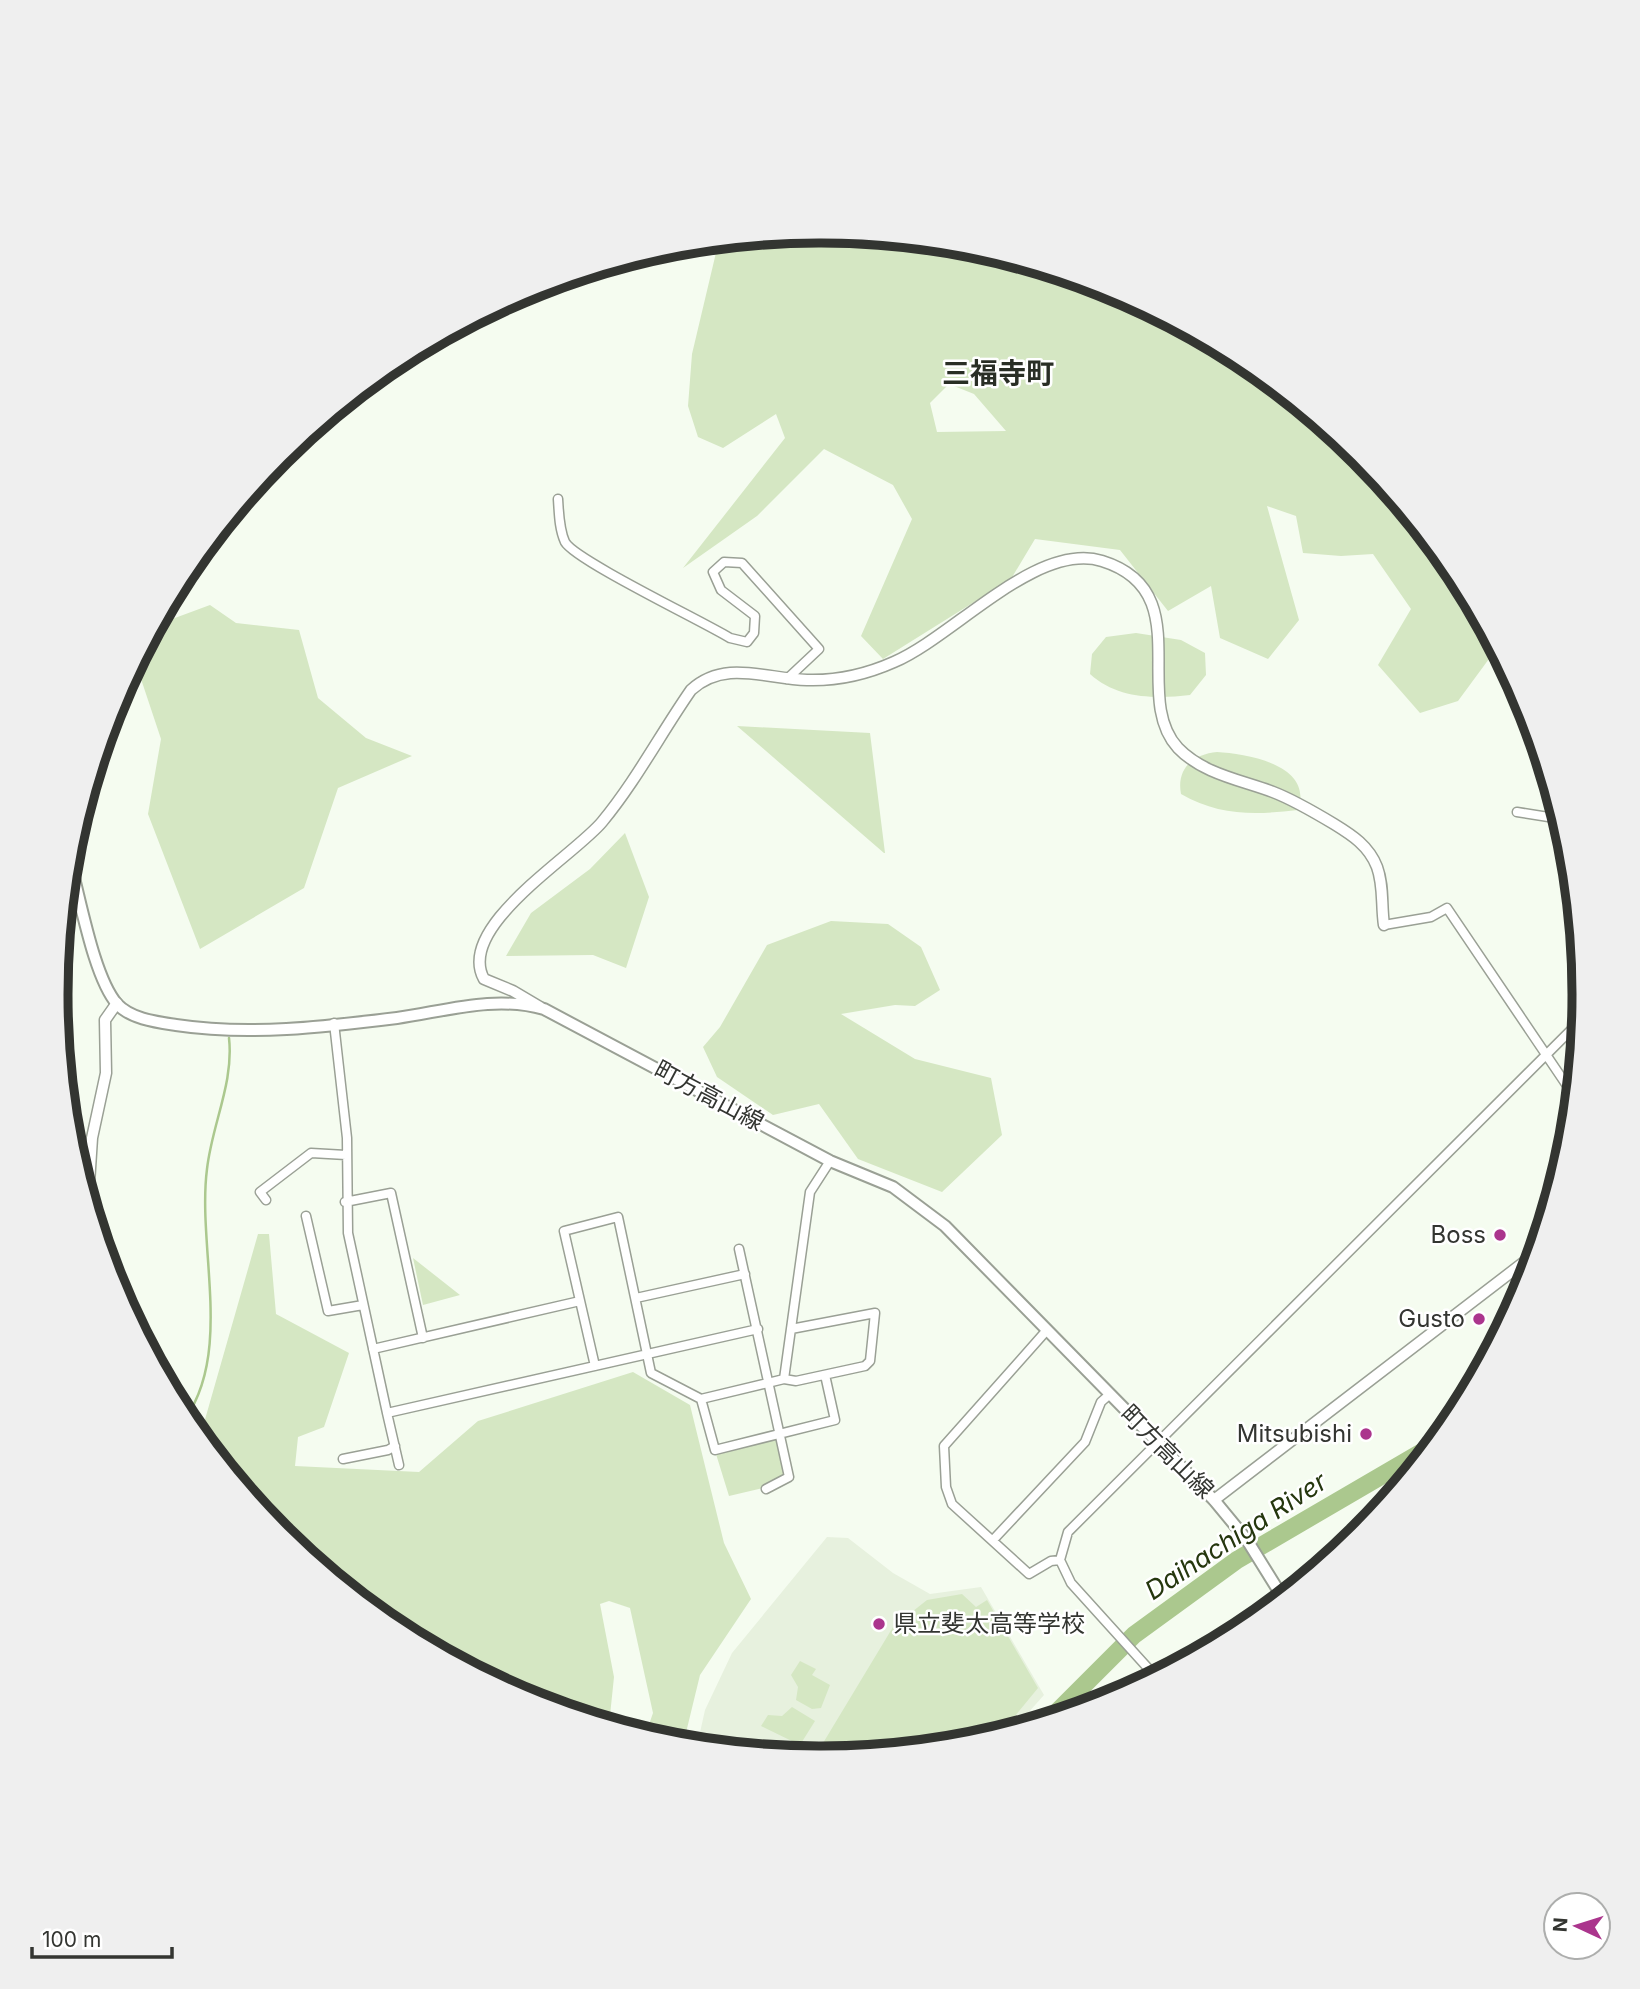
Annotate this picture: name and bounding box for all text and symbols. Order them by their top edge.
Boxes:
district label: 三福寺町 [942,356,1054,390]
street label: 町方高山線 [649,1055,769,1137]
place label: Boss [1431,1220,1486,1249]
marker: Boss [1492,1227,1508,1243]
place label: Gusto [1398,1304,1465,1333]
marker: Gusto [1471,1311,1487,1327]
street label: 町方高山線 [1115,1399,1220,1504]
place label: Mitsubishi [1237,1419,1352,1448]
marker: Mitsubishi [1358,1426,1374,1442]
water label: Daihachiga River [1139,1465,1333,1606]
place label: 県立斐太高等学校 [893,1609,1085,1638]
marker: 県立斐太高等学校 [871,1616,887,1632]
north arrow [1542,1891,1612,1961]
scale bar [32,1916,172,1960]
text: N [1549,1917,1573,1933]
text: 100 m [42,1927,101,1952]

